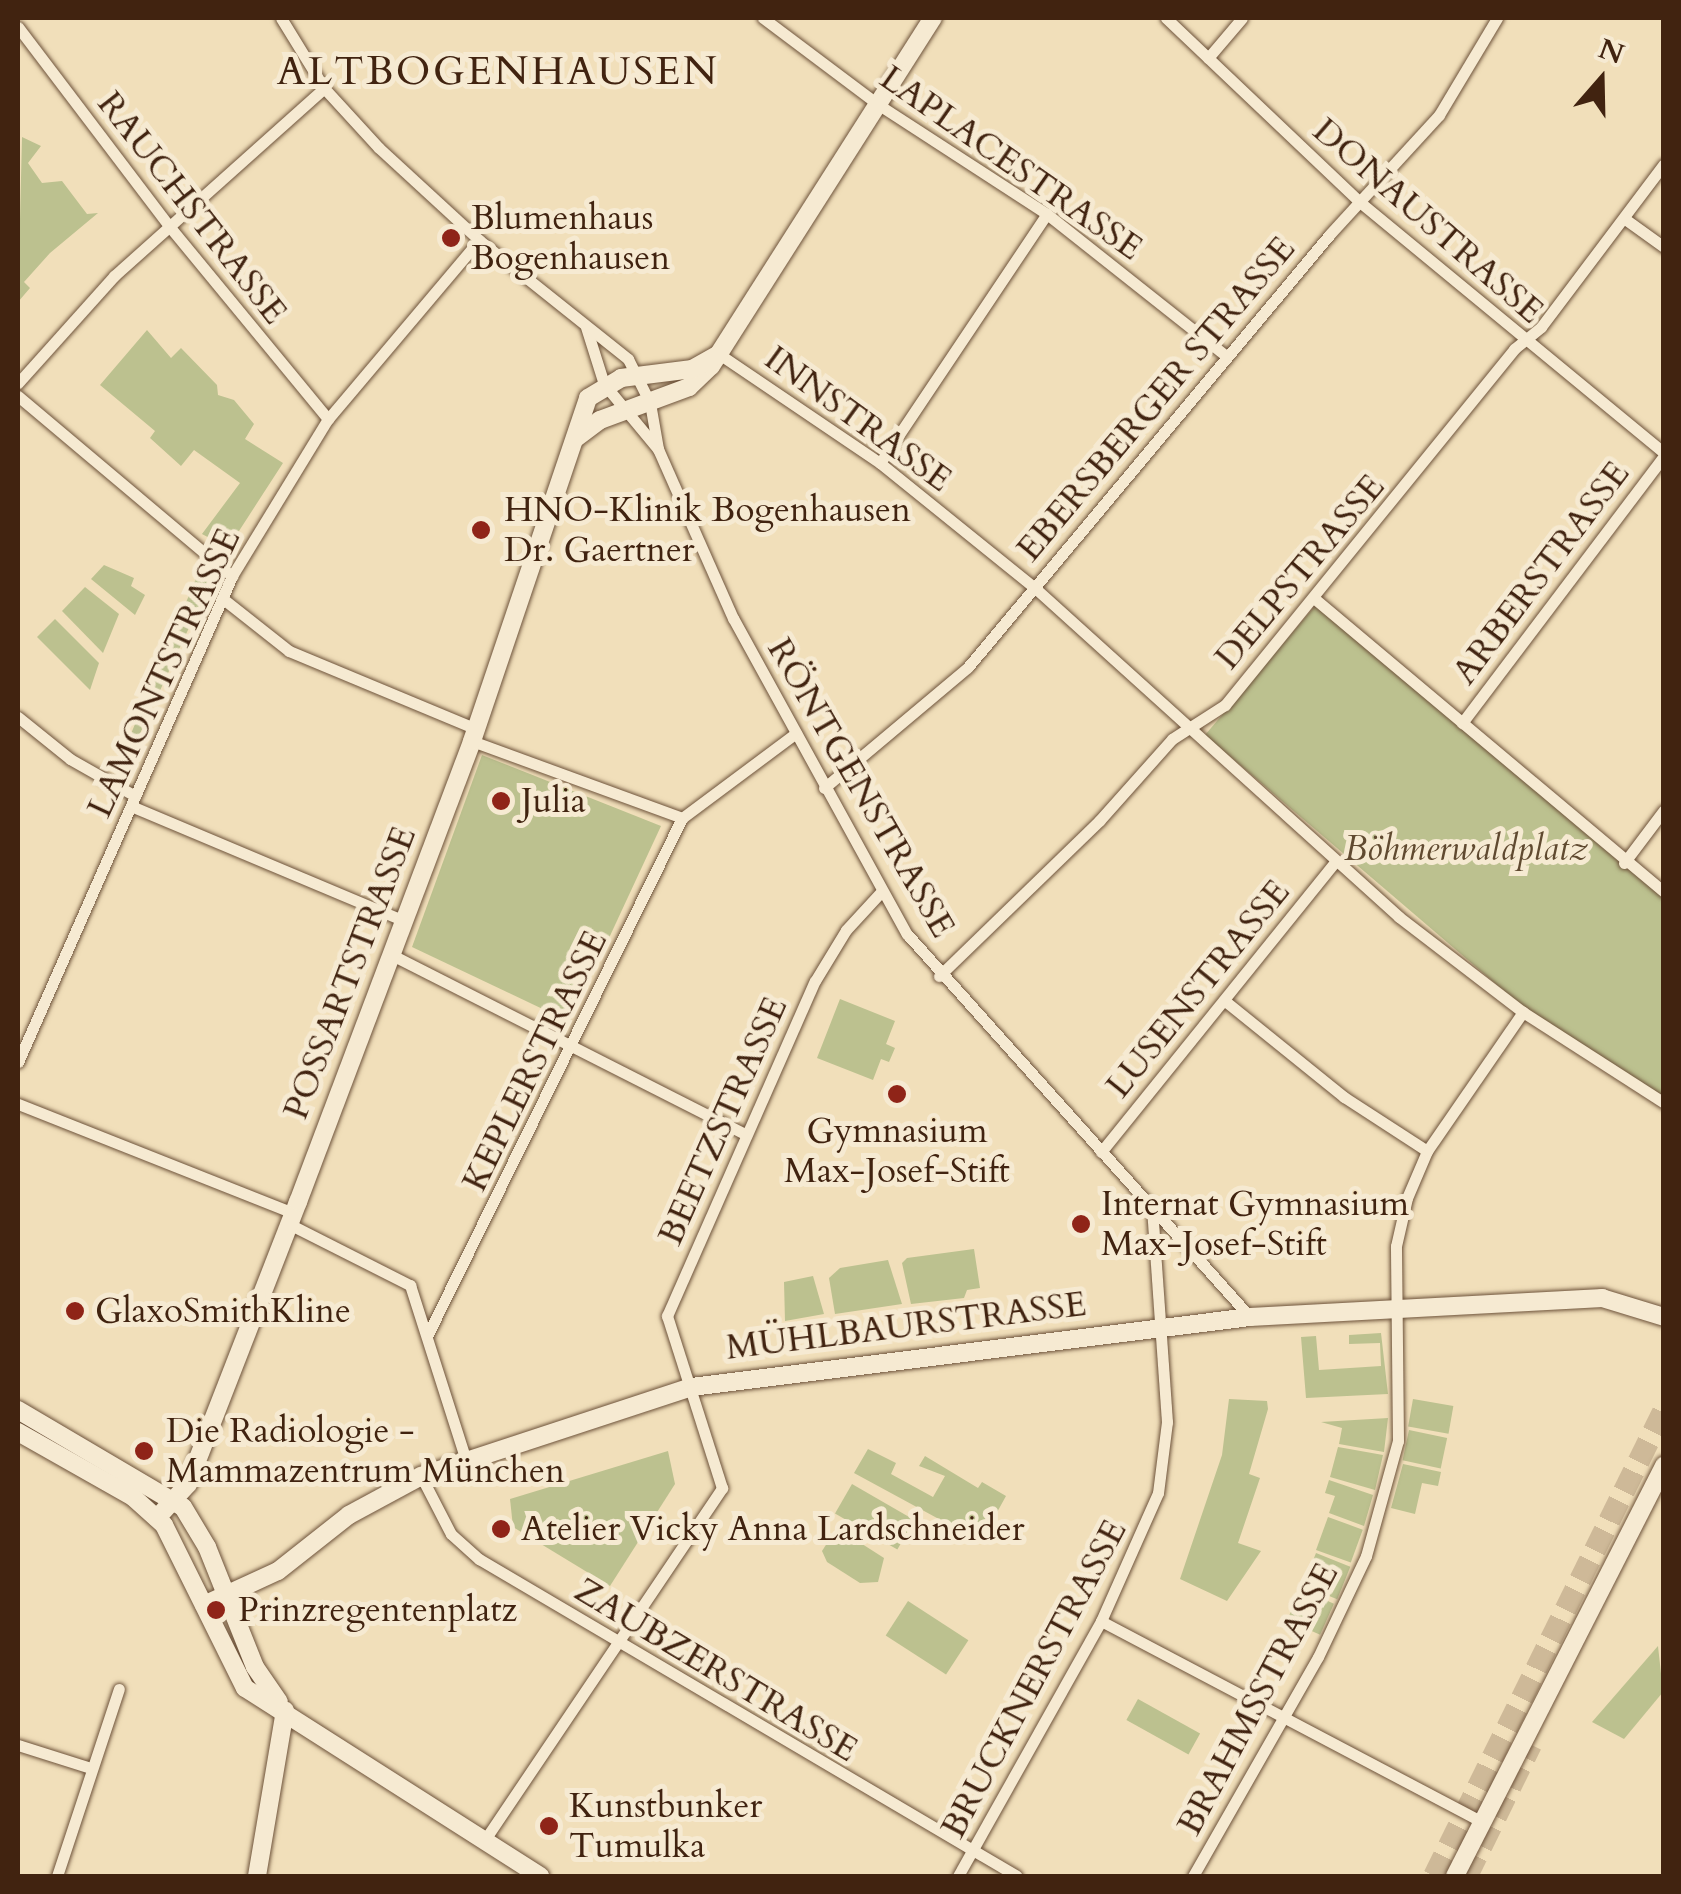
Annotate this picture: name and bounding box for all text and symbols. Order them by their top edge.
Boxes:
north arrow [1551,30,1651,130]
text: N [1593,30,1629,74]
district label: ALTBOGENHAUSEN [277,48,719,96]
street label: LAPLACESTRASSE [872,57,1150,269]
street label: RAUCHSTRASSE [88,84,296,332]
street label: DONAUSTRASSE [1304,110,1552,332]
place label: Blumenhaus Bogenhausen [471,197,670,279]
marker: Blumenhaus Bogenhausen [440,227,462,249]
street label: EBERSBERGER STRASSE [1008,228,1304,570]
street label: INNSTRASSE [756,337,960,501]
street label: ARBERSTRASSE [1444,453,1638,693]
street label: DELPSTRASSE [1206,466,1394,678]
place label: HNO-Klinik Bogenhausen Dr. Gaertner [504,489,911,571]
marker: HNO-Klinik Bogenhausen Dr. Gaertner [468,517,494,543]
street label: LAMONTSTRASSE [79,522,249,824]
street label: RÖNTGENSTRASSE [758,631,964,945]
place label: Julia [521,780,586,822]
marker: Julia [490,790,512,812]
street label: POSSARTSTRASSE [275,821,425,1125]
park label: Böhmerwaldplatz [1344,828,1588,870]
street label: LUSENSTRASSE [1097,872,1299,1106]
street label: KEPLERSTRASSE [454,924,616,1198]
street label: BEETZSTRASSE [650,991,796,1251]
marker: Gymnasium Max-Josef-Stift [886,1083,908,1105]
place label: Gymnasium Max-Josef-Stift [784,1110,1010,1192]
place label: Internat Gymnasium Max-Josef-Stift [1101,1183,1409,1265]
marker: Internat Gymnasium Max-Josef-Stift [1070,1213,1092,1235]
street label: MÜHLBAURSTRASSE [724,1283,1088,1369]
place label: GlaxoSmithKline [95,1290,351,1332]
marker: GlaxoSmithKline [64,1300,86,1322]
place label: Die Radiologie - Mammazentrum München [166,1410,565,1492]
marker: Die Radiologie - Mammazentrum München [131,1438,157,1464]
place label: Atelier Vicky Anna Lardschneider [521,1508,1025,1550]
street label: BRUCKNERSTRASSE [932,1513,1136,1845]
marker: Atelier Vicky Anna Lardschneider [490,1518,512,1540]
street label: BRAHMSSTRASSE [1169,1556,1347,1842]
street label: ZAUBZERSTRASSE [567,1569,865,1771]
place label: Prinzregentenplatz [238,1589,517,1631]
marker: Prinzregentenplatz [203,1597,229,1623]
place label: Kunstbunker Tumulka [569,1785,762,1867]
marker: Kunstbunker Tumulka [538,1815,560,1837]

